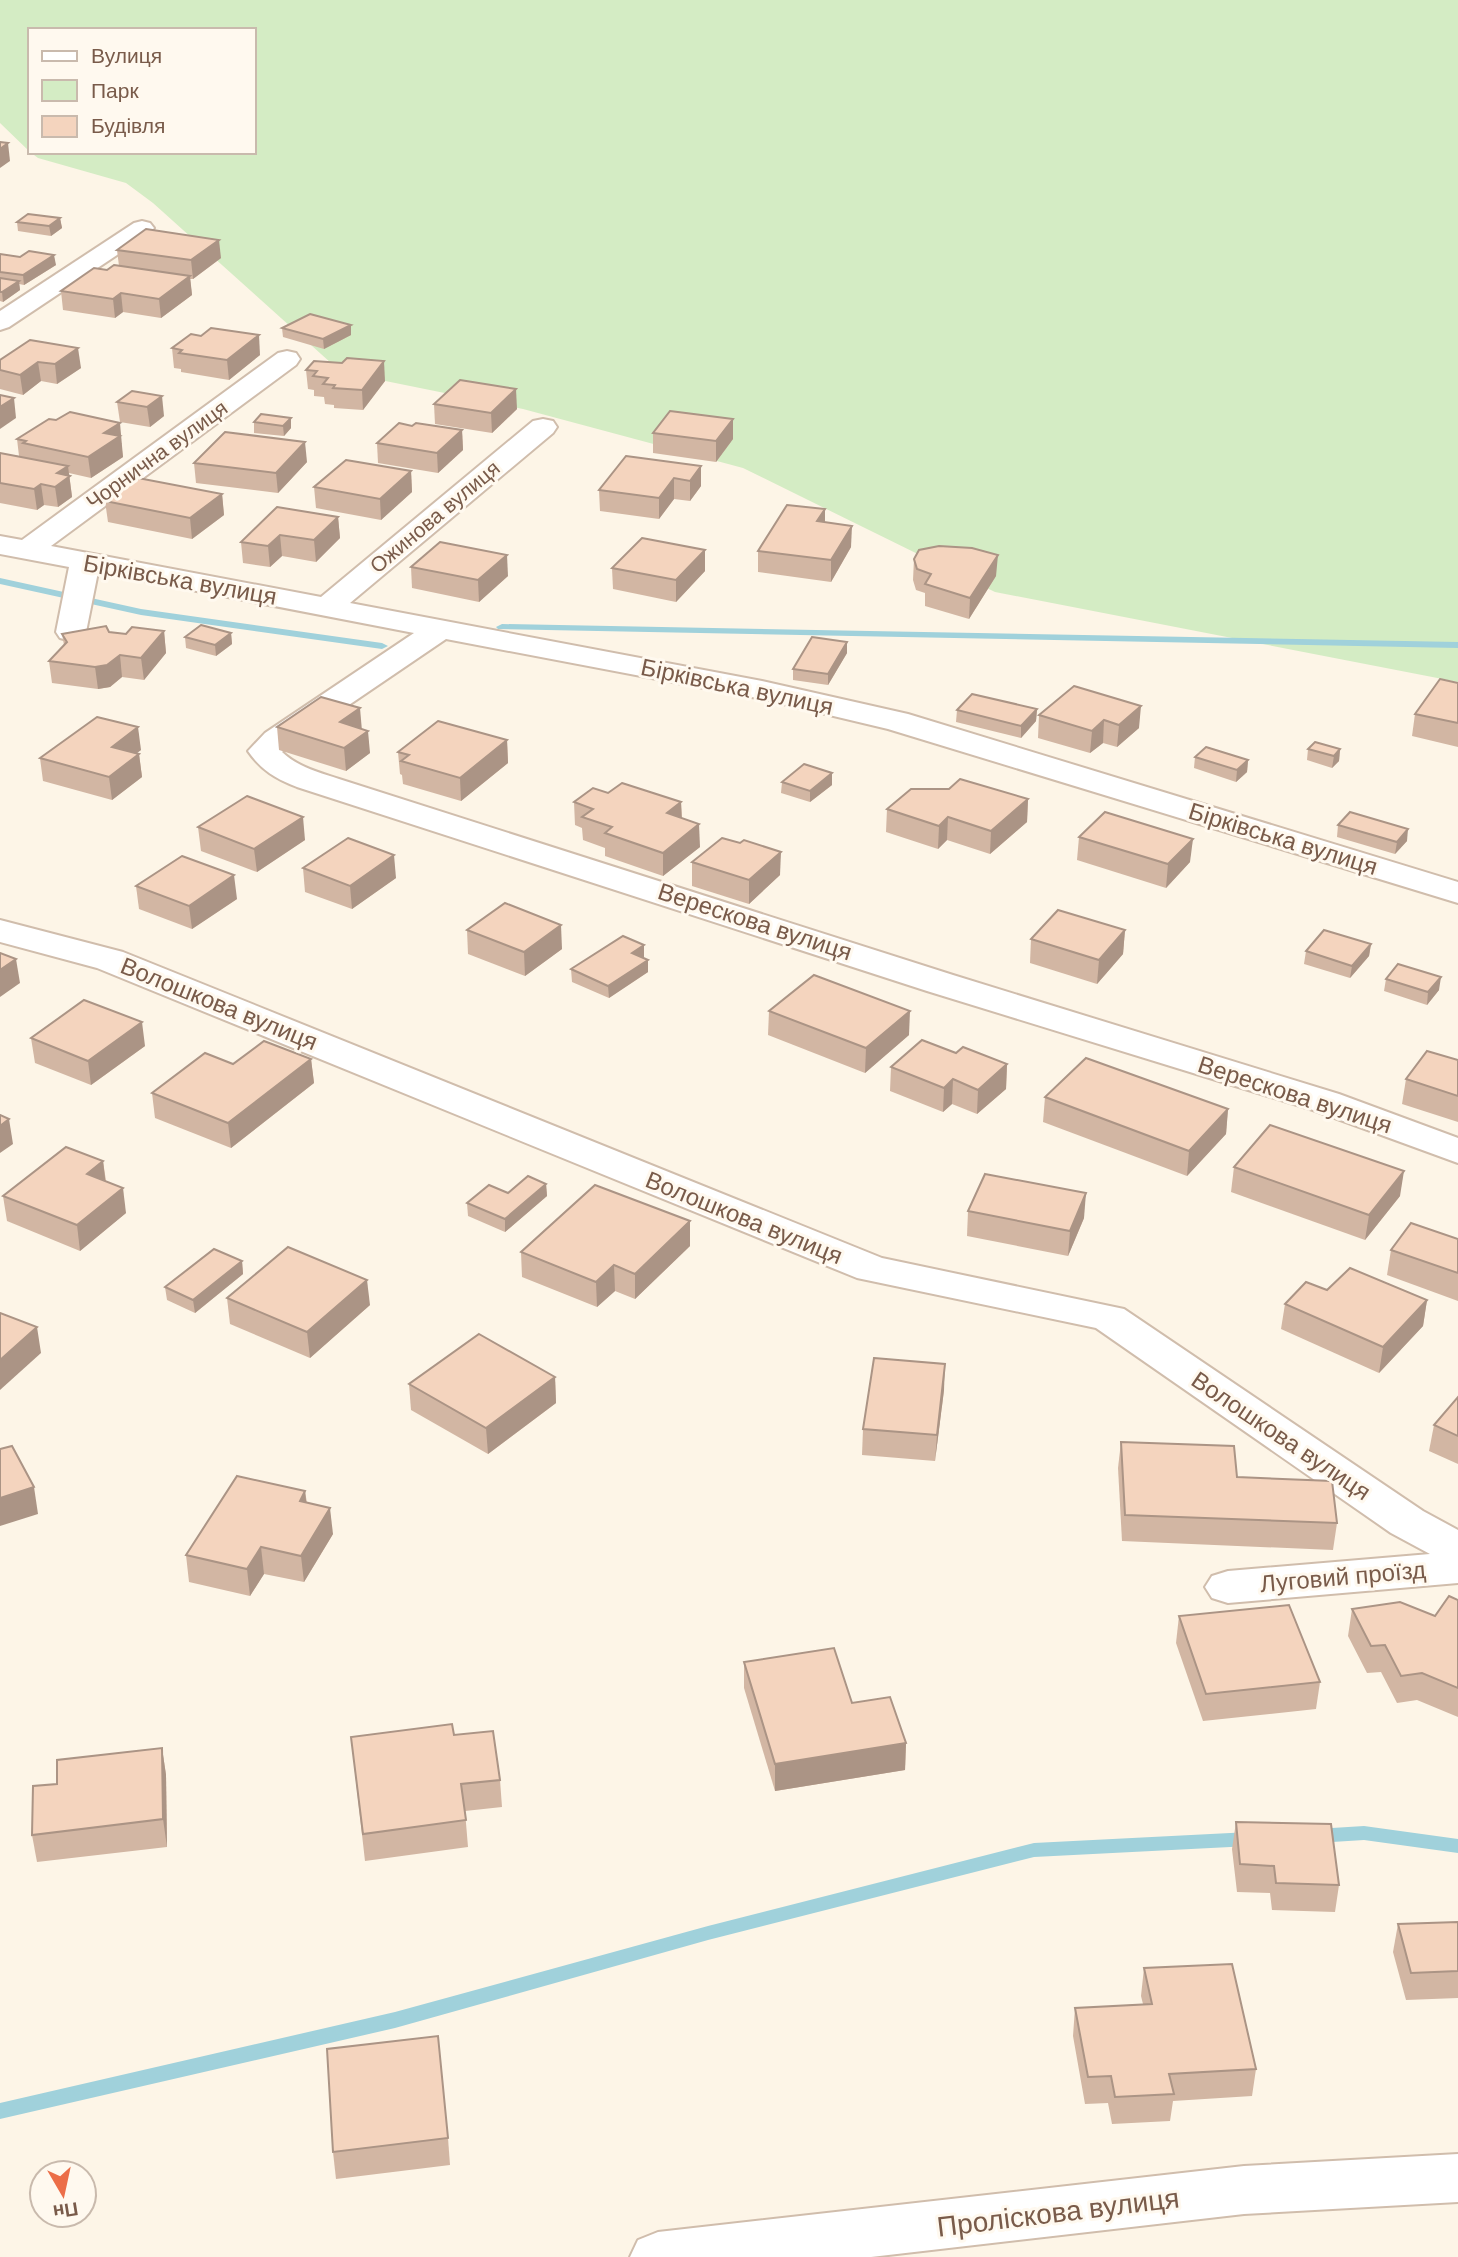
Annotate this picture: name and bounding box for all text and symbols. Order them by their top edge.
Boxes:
legend [28,28,256,154]
text: Вулиця [91,42,162,70]
text: Парк [91,77,139,105]
text: Будівля [91,112,165,140]
street label: Чорнична вулиця [81,394,233,516]
street label: Ожинова вулиця [364,454,506,580]
street label: Бірківська вулиця [81,547,279,612]
street label: Бірківська вулиця [638,651,836,722]
street label: Бірківська вулиця [1185,795,1381,882]
street label: Верескова вулиця [654,876,856,968]
street label: Волошкова вулиця [116,950,322,1057]
street label: Верескова вулиця [1194,1049,1396,1141]
street label: Волошкова вулиця [641,1164,847,1271]
street label: Волошкова вулиця [1186,1364,1377,1507]
street label: Луговий проїзд [1259,1554,1427,1599]
north arrow [28,2159,98,2229]
street label: Проліскова вулиця [935,2179,1181,2246]
text: Пн [51,2196,80,2225]

